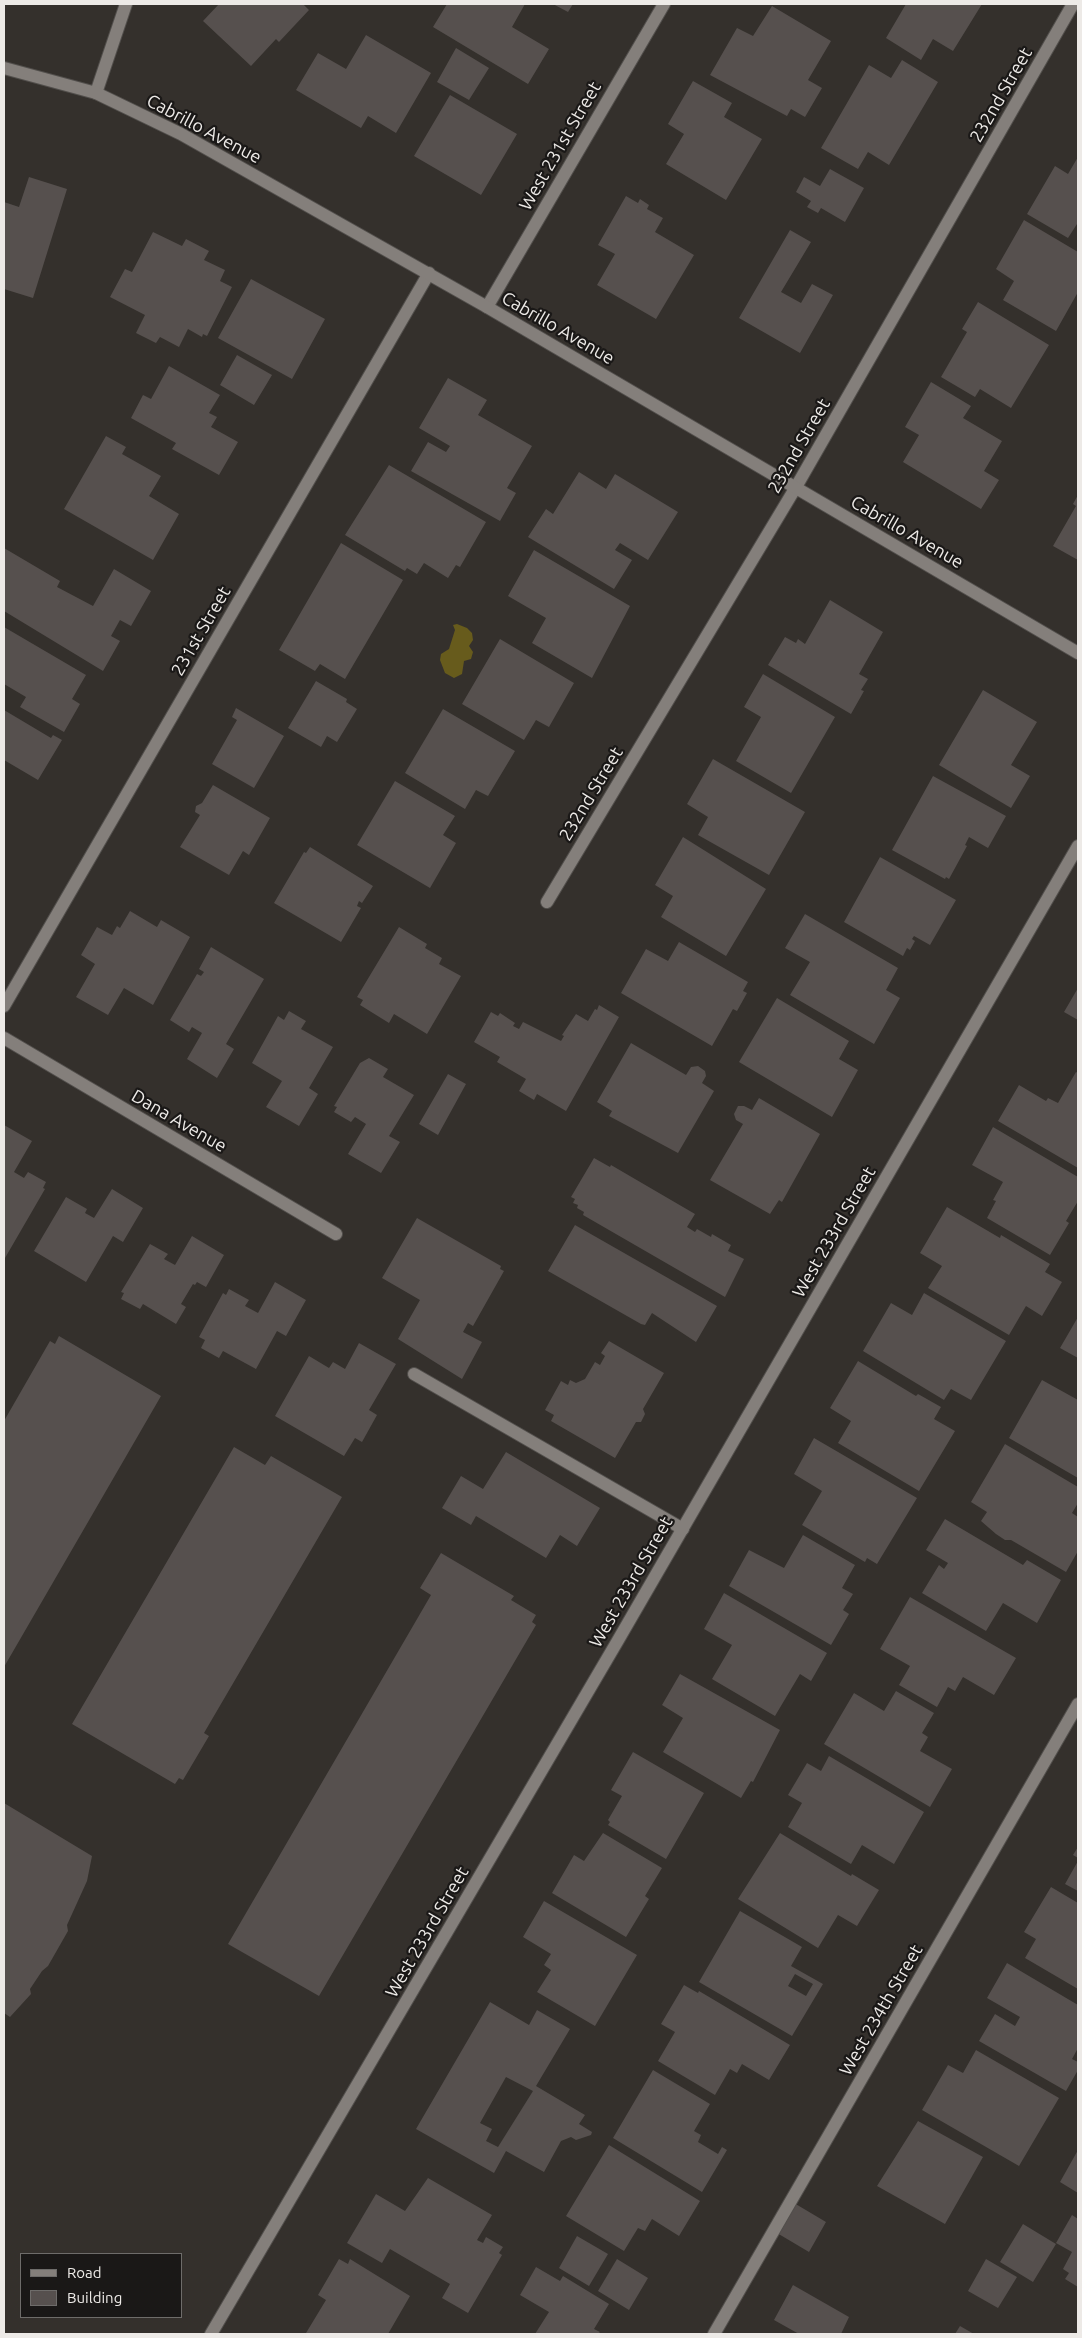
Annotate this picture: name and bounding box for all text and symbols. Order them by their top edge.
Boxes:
street label: 232nd Street [965,44,1037,146]
street label: West 231st Street [514,78,606,214]
street label: Cabrillo Avenue [143,90,265,168]
street label: Cabrillo Avenue [498,287,618,369]
street label: 232nd Street [763,395,835,497]
street label: Cabrillo Avenue [847,491,967,573]
street label: 231st Street [167,582,235,680]
street label: 232nd Street [555,743,627,845]
street label: Dana Avenue [128,1085,230,1157]
street label: West 233rd Street [788,1163,880,1301]
street label: West 233rd Street [585,1513,677,1651]
street label: West 233rd Street [381,1863,473,2001]
street label: West 234th Street [835,1941,927,2079]
legend [20,2253,182,2318]
text: Road [67,2264,102,2281]
text: Building [67,2289,122,2306]

